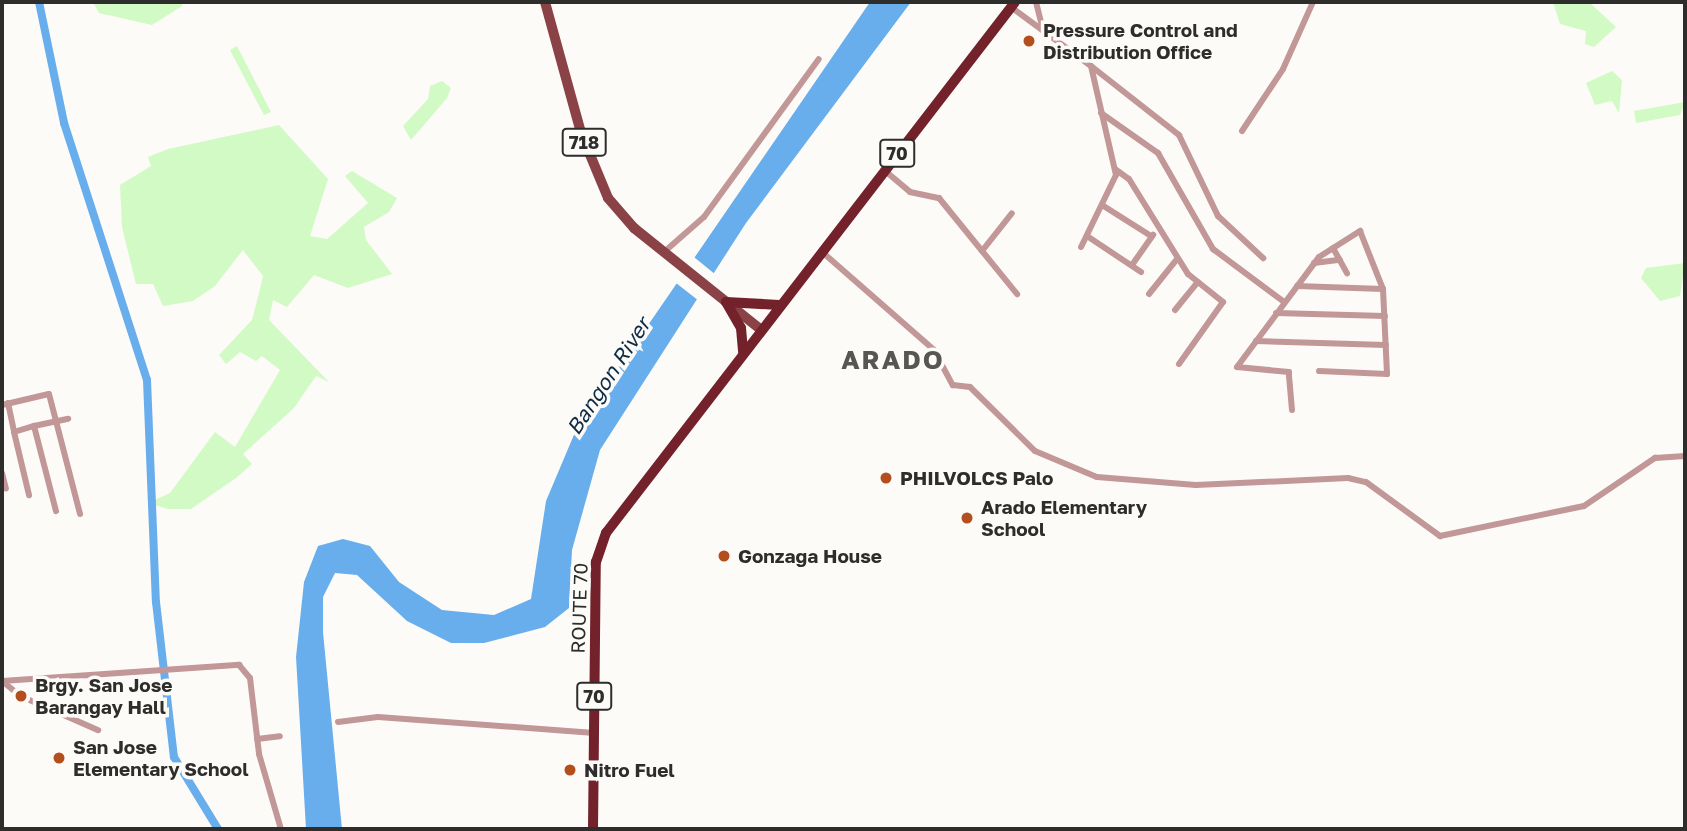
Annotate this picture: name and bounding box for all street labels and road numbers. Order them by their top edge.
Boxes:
road number: 718 [561,127,607,156]
road number: 70 [878,138,916,168]
street label: ROUTE 70 [566,562,592,654]
road number: 70 [575,682,613,710]

